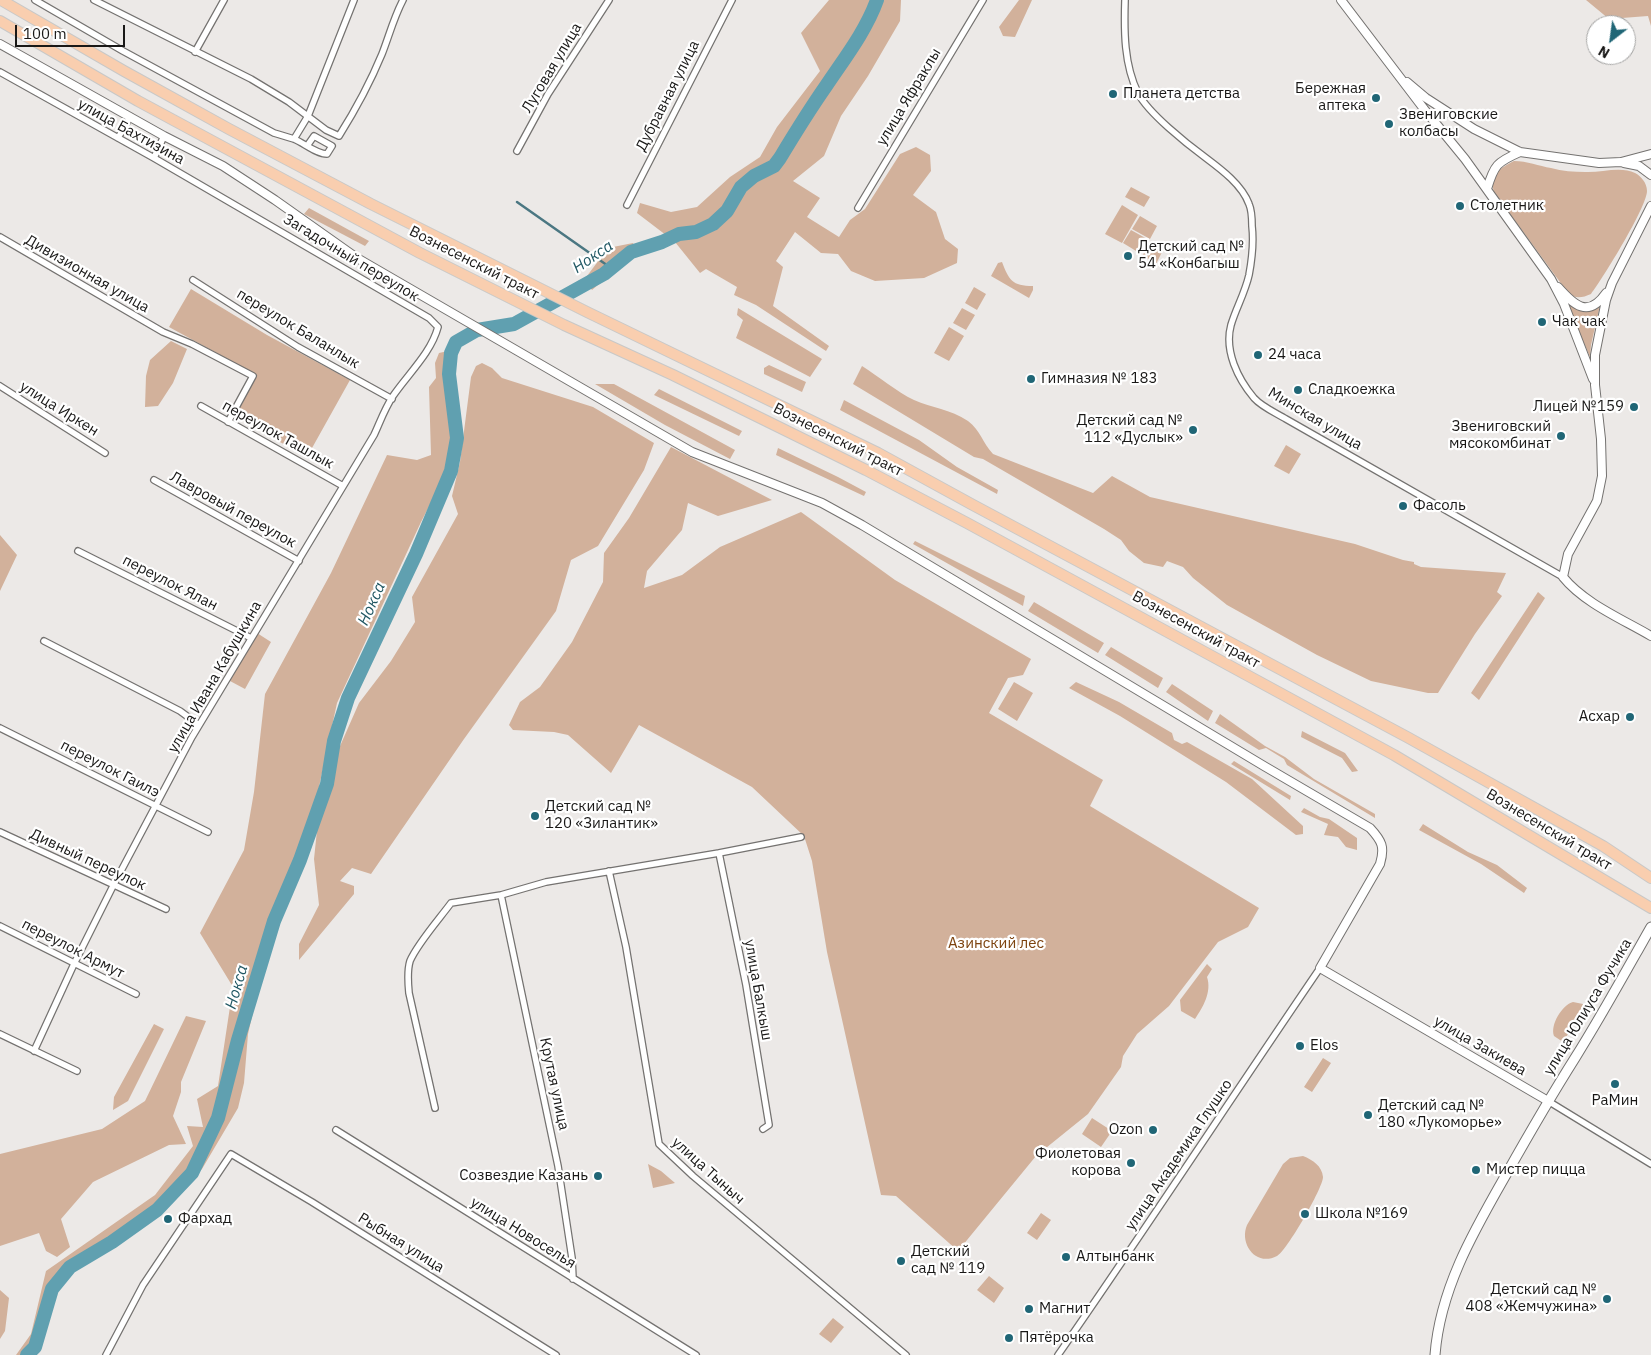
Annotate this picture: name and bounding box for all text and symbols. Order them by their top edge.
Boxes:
scale bar [18,15,128,47]
north arrow [1586,15,1636,65]
street label: Луговая улица [518,20,586,116]
text: 100 m [23,24,67,43]
street label: Дубравная улица [632,38,704,154]
text: N [1595,42,1613,62]
street label: улица Яфраклы [873,45,945,149]
place label: Бережная аптека [1295,80,1366,115]
place label: Планета детства [1123,85,1240,103]
marker: Планета детства [1107,88,1119,100]
marker: Бережная аптека [1370,92,1382,104]
street label: улица Бахтизина [74,95,188,169]
place label: Звениговские колбасы [1399,106,1498,141]
marker: Звениговские колбасы [1383,118,1395,130]
place label: Столетник [1470,197,1544,215]
marker: Столетник [1454,200,1466,212]
street label: Загадочный переулок [280,210,422,306]
street label: Вознесенский тракт [406,222,542,304]
street label: Дивизионная улица [22,231,152,317]
water label: Нокса [569,236,617,278]
place label: Детский сад № 54 «Конбагыш [1138,238,1245,273]
marker: Детский сад № 54 «Конбагыш [1122,250,1134,262]
street label: переулок Баланлык [233,285,363,373]
place label: Чак чак [1552,313,1606,331]
marker: Чак чак [1536,316,1548,328]
place label: 24 часа [1268,346,1321,364]
marker: 24 часа [1252,349,1264,361]
place label: Гимназия № 183 [1041,370,1158,388]
marker: Гимназия № 183 [1025,373,1037,385]
street label: улица Иркен [16,378,102,440]
place label: Сладкоежка [1308,381,1395,399]
street label: Минская улица [1265,384,1365,454]
marker: Сладкоежка [1292,384,1304,396]
street label: переулок Ташлык [219,397,337,473]
place label: Лицей №159 [1533,398,1624,416]
street label: Вознесенский тракт [770,399,906,481]
marker: Лицей №159 [1628,401,1640,413]
place label: Детский сад № 112 «Дуслык» [1076,412,1183,447]
place label: Звениговский мясокомбинат [1449,418,1551,453]
marker: Детский сад № 112 «Дуслык» [1187,424,1199,436]
marker: Звениговский мясокомбинат [1555,430,1567,442]
street label: Лавровый переулок [167,468,299,552]
place label: Фасоль [1413,497,1466,515]
marker: Фасоль [1397,500,1409,512]
street label: переулок Ялан [119,551,221,615]
water label: Нокса [354,580,390,628]
street label: Вознесенский тракт [1129,587,1263,673]
street label: улица Ивана Кабушкина [164,598,266,756]
place label: Асхар [1579,708,1620,726]
marker: Асхар [1624,711,1636,723]
street label: переулок Гаилэ [57,736,163,802]
street label: Вознесенский тракт [1483,785,1615,875]
place label: Детский сад № 120 «Зилантик» [545,798,658,833]
marker: Детский сад № 120 «Зилантик» [529,810,541,822]
street label: Дивный переулок [27,825,149,895]
street label: переулок Армут [19,915,127,983]
park label: Азинский лес [948,935,1044,953]
street label: улица Юлиуса Фучика [1540,935,1636,1079]
street label: улица Балкыш [740,938,776,1042]
water label: Нокса [222,963,252,1011]
street label: улица Закиева [1431,1012,1529,1080]
street label: Крутая улица [535,1036,573,1132]
place label: Elos [1310,1037,1339,1055]
marker: Elos [1294,1040,1306,1052]
street label: улица Академика Глушко [1122,1076,1236,1234]
marker: РаМин [1609,1078,1621,1090]
place label: РаМин [1592,1092,1638,1110]
place label: Детский сад № 180 «Лукоморье» [1378,1097,1502,1132]
marker: Детский сад № 180 «Лукоморье» [1362,1109,1374,1121]
place label: Ozon [1109,1121,1143,1139]
marker: Ozon [1147,1124,1159,1136]
street label: улица Тыныч [668,1134,748,1208]
place label: Фиолетовая корова [1035,1145,1121,1180]
marker: Фиолетовая корова [1125,1157,1137,1169]
place label: Мистер пицца [1486,1161,1585,1179]
marker: Мистер пицца [1470,1164,1482,1176]
place label: Созвездие Казань [459,1167,588,1185]
marker: Созвездие Казань [592,1170,604,1182]
street label: улица Новоселья [467,1193,579,1273]
place label: Школа №169 [1315,1205,1408,1223]
marker: Школа №169 [1299,1208,1311,1220]
street label: Рыбная улица [355,1209,447,1277]
place label: Фархад [178,1210,232,1228]
marker: Фархад [162,1213,174,1225]
place label: Детский сад № 119 [911,1243,985,1278]
place label: Алтынбанк [1076,1248,1155,1266]
marker: Алтынбанк [1060,1251,1072,1263]
marker: Детский сад № 119 [895,1255,907,1267]
place label: Детский сад № 408 «Жемчужина» [1466,1281,1597,1316]
marker: Детский сад № 408 «Жемчужина» [1601,1293,1613,1305]
place label: Магнит [1039,1300,1090,1318]
marker: Магнит [1023,1303,1035,1315]
place label: Пятёрочка [1019,1329,1094,1347]
marker: Пятёрочка [1003,1332,1015,1344]

